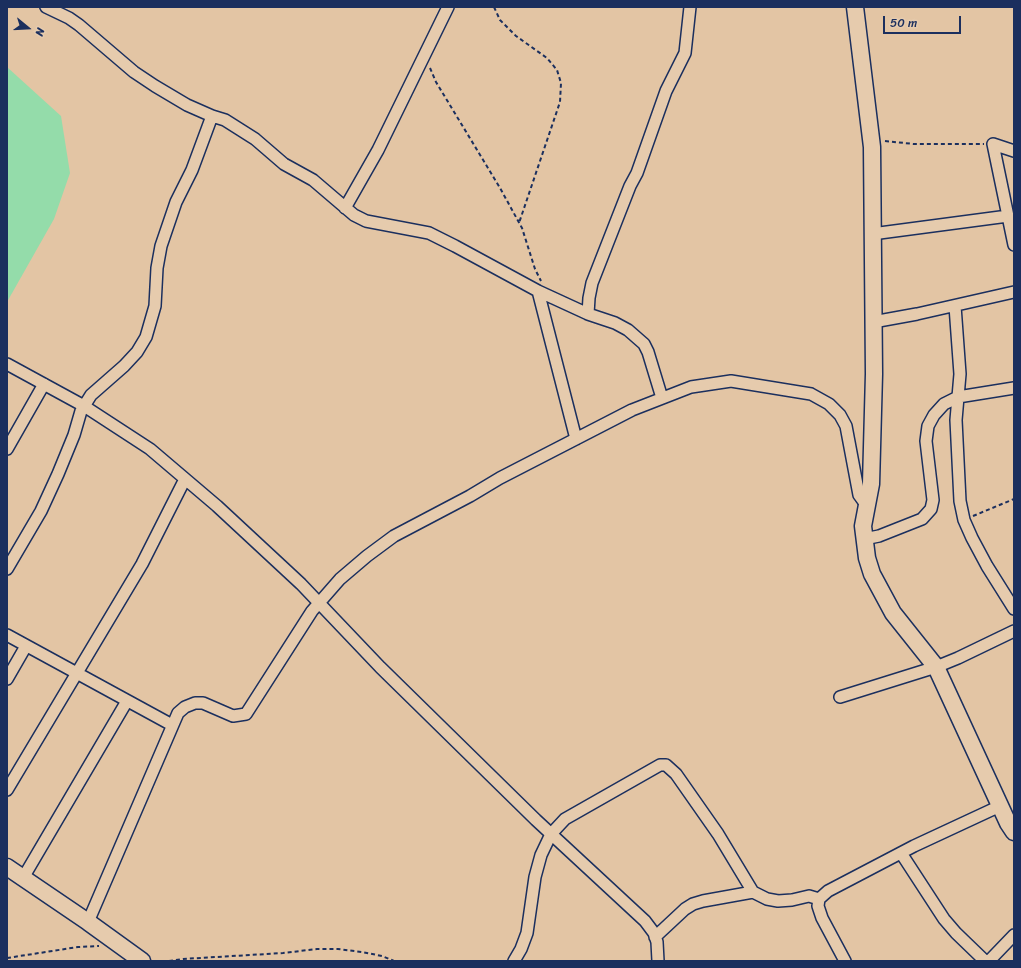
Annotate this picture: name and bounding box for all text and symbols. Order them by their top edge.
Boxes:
north arrow [8,8,48,48]
scale bar [885,8,963,34]
text: 50 m [890,12,917,34]
text: N [30,25,50,38]

